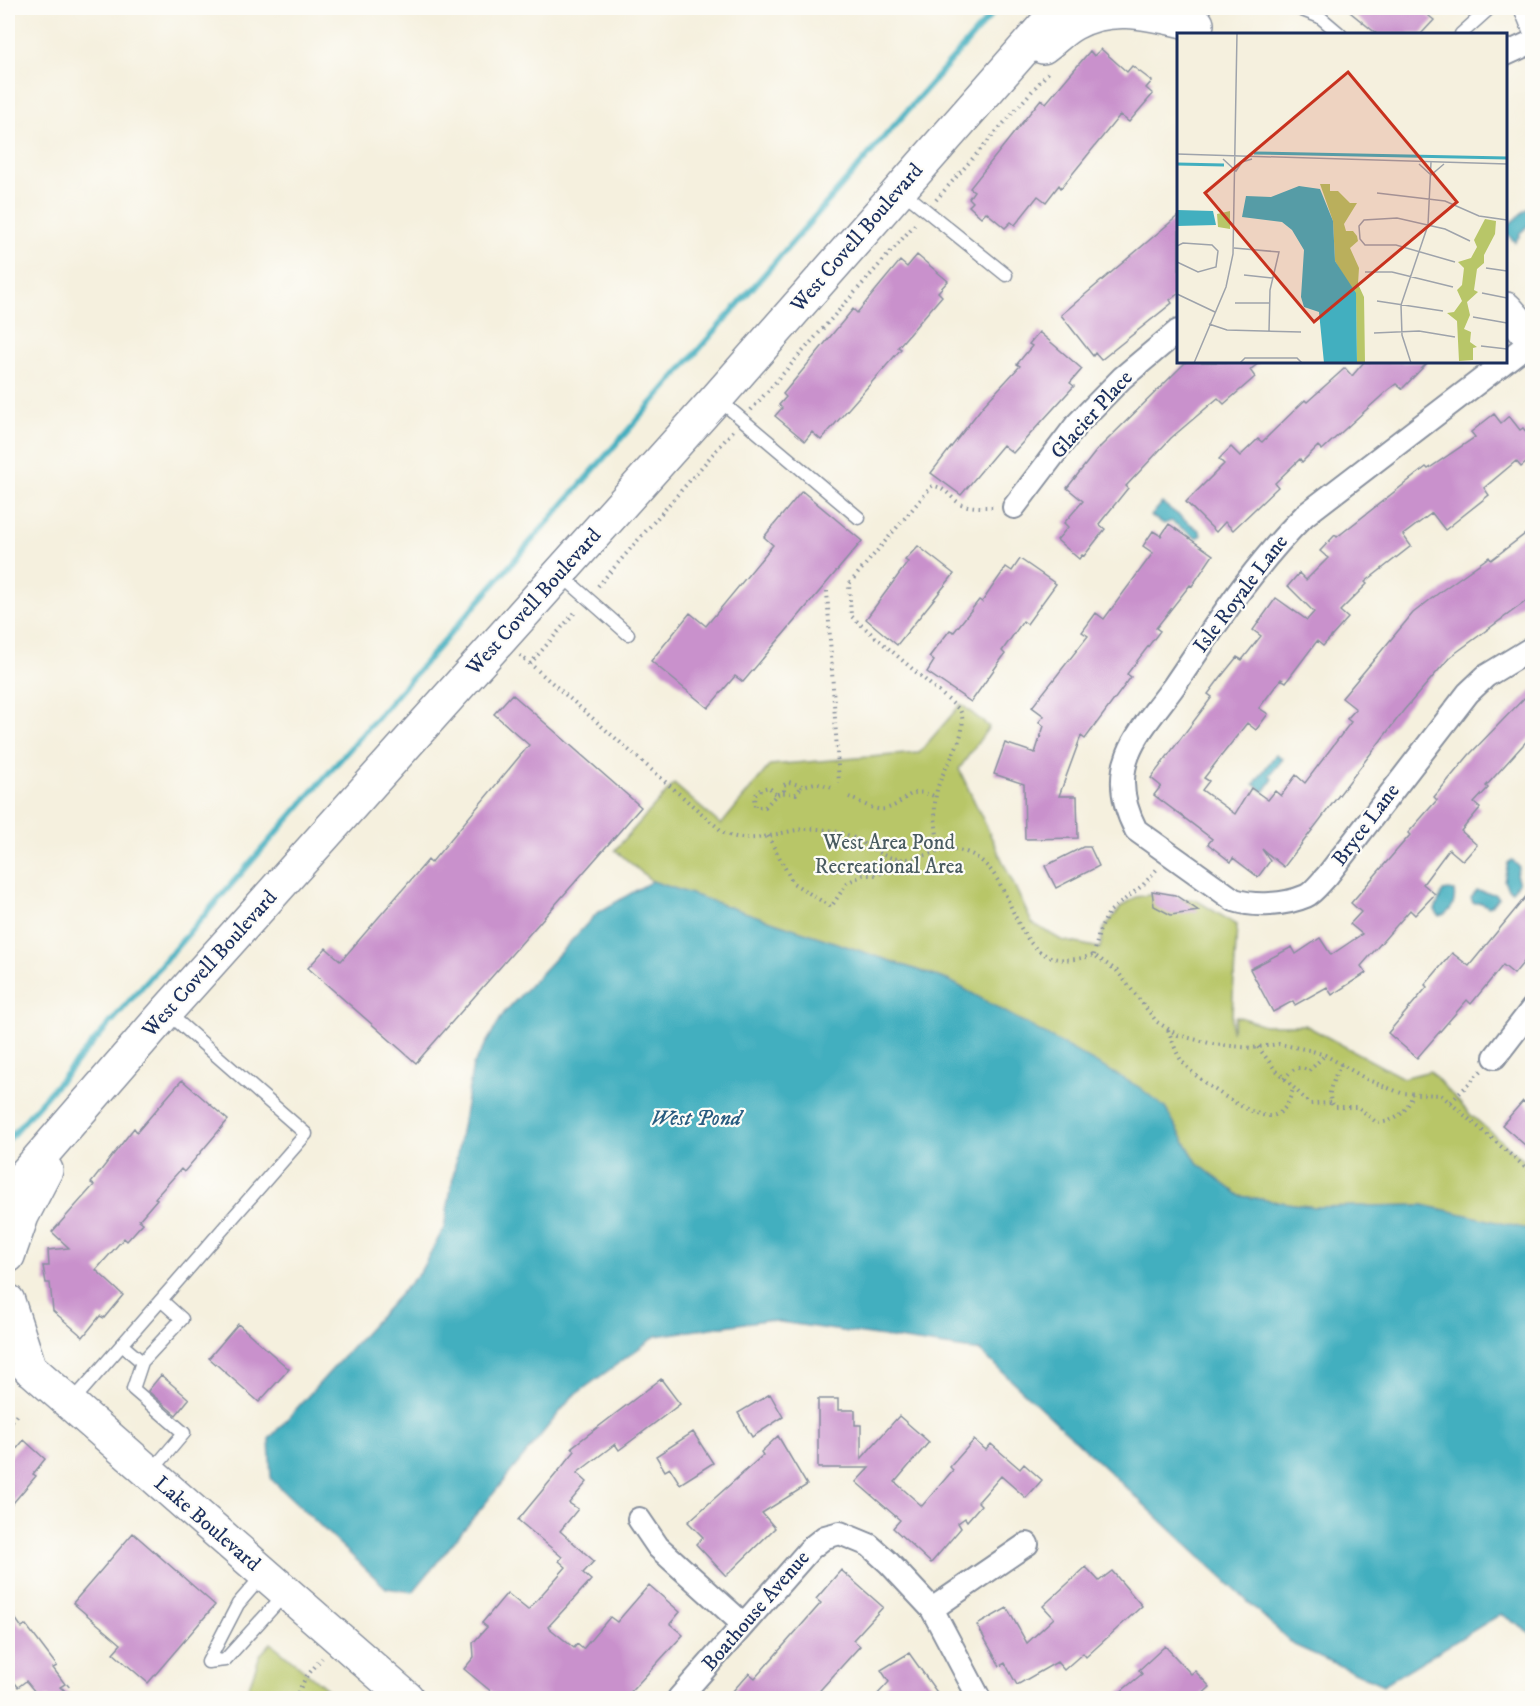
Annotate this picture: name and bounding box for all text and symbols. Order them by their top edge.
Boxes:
inset map [1177,33,1507,363]
street label: West Covell Boulevard [784,158,929,319]
street label: Glacier Place [1045,365,1139,465]
street label: West Covell Boulevard [460,523,607,682]
street label: Isle Royale Lane [1188,530,1294,658]
street label: Bryce Lane [1327,778,1406,871]
park label: West Area Pond Recreational Area [815,830,964,880]
street label: West Covell Boulevard [136,885,283,1044]
water label: West Pond [651,1105,745,1132]
street label: Lake Boulevard [148,1471,266,1578]
street label: Boathouse Avenue [697,1545,816,1677]

